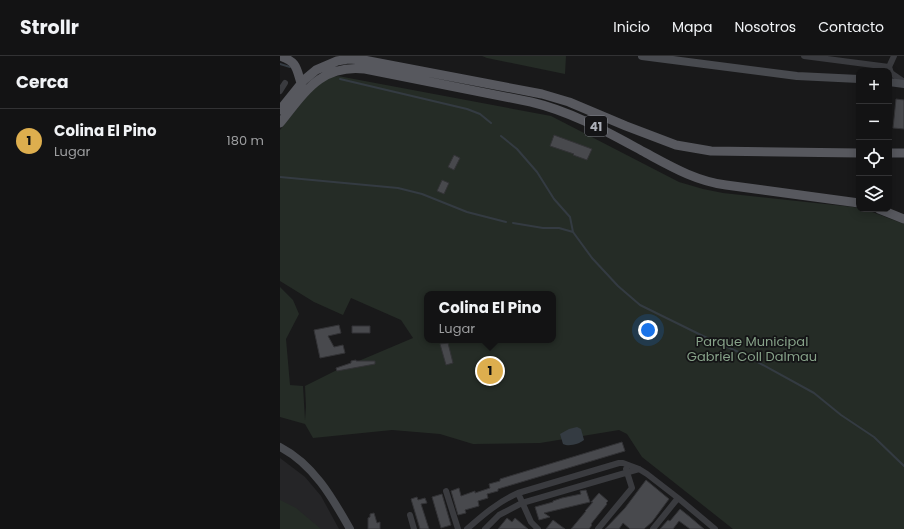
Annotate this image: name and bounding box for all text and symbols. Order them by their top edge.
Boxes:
text: Strollr [20,14,79,41]
text: Inicio [613,17,650,37]
text: Mapa [672,17,713,37]
text: Nosotros [735,17,796,37]
text: Contacto [818,17,884,37]
map controls [856,68,892,212]
button: + [856,68,892,104]
text: Cerca [16,70,69,94]
button: − [856,104,892,140]
road number: 41 [585,116,607,136]
text: Colina El Pino [54,120,156,141]
text: 1 [27,131,31,150]
text: 180 m [227,131,264,150]
button: locate [856,140,892,176]
text: Lugar [54,142,90,161]
button: layers [856,176,892,212]
popup [424,291,556,343]
text: Colina El Pino [439,297,541,318]
text: Lugar [439,319,475,338]
your location [638,320,658,340]
park label: Parque Municipal Gabriel Coll Dalmau [687,332,817,366]
pin: 1 [477,356,503,386]

